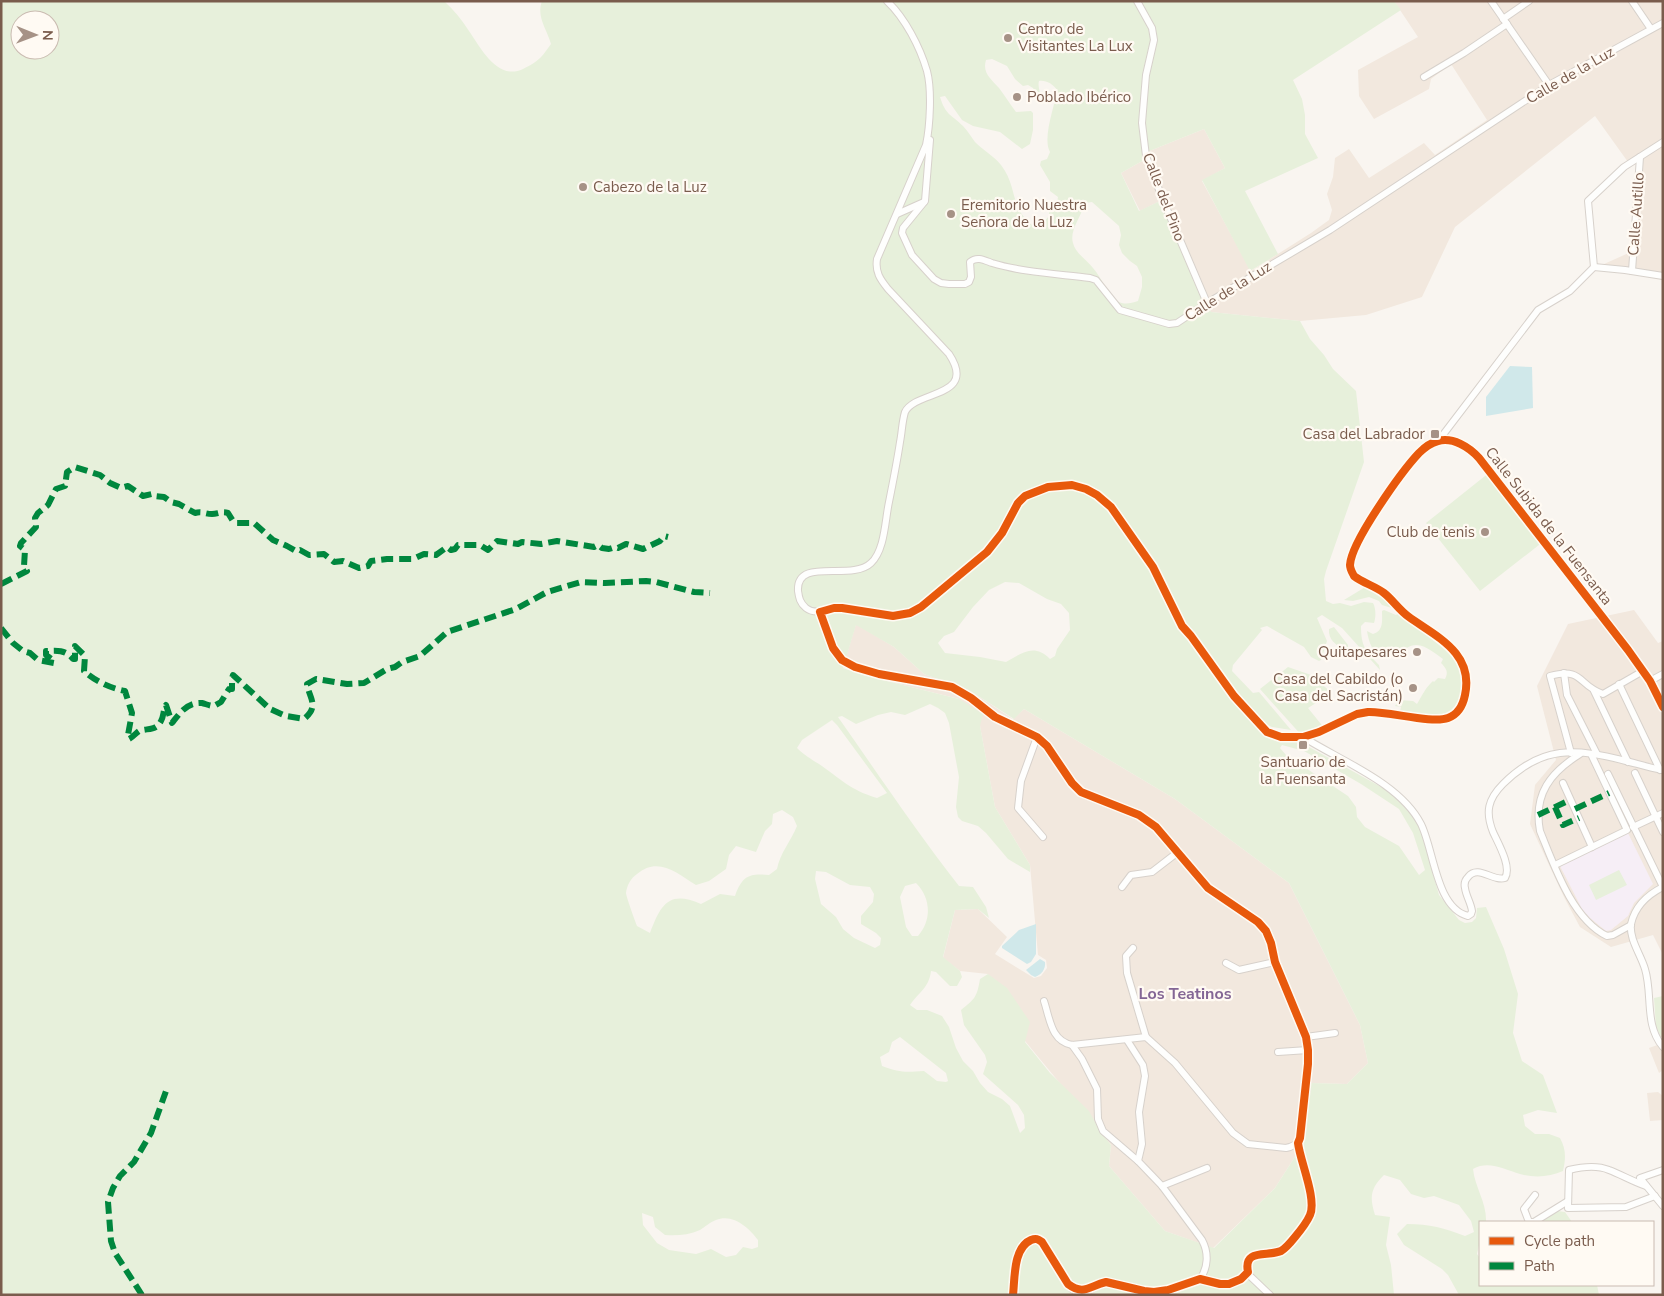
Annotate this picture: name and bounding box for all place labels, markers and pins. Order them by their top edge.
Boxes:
place label: Centro de Visitantes La Lux [1017,19,1133,56]
marker: Centro de Visitantes La Lux [1002,32,1014,44]
place label: Poblado Ibérico [1027,87,1131,107]
marker: Poblado Ibérico [1011,91,1023,103]
place label: Cabezo de la Luz [593,177,707,197]
marker: Cabezo de la Luz [577,181,589,193]
place label: Eremitorio Nuestra Señora de la Luz [961,195,1087,232]
marker: Eremitorio Nuestra Señora de la Luz [945,208,957,220]
place label: Casa del Labrador [1303,424,1426,444]
marker: Casa del Labrador [1429,428,1441,440]
place label: Club de tenis [1386,522,1475,542]
marker: Club de tenis [1479,526,1491,538]
place label: Quitapesares [1318,642,1407,662]
marker: Quitapesares [1411,646,1423,658]
place label: Casa del Cabildo (o Casa del Sacristán) [1273,669,1403,706]
marker: Casa del Cabildo (o Casa del Sacristán) [1407,682,1419,694]
marker: Santuario de la Fuensanta [1297,739,1309,751]
place label: Santuario de la Fuensanta [1260,752,1346,789]

